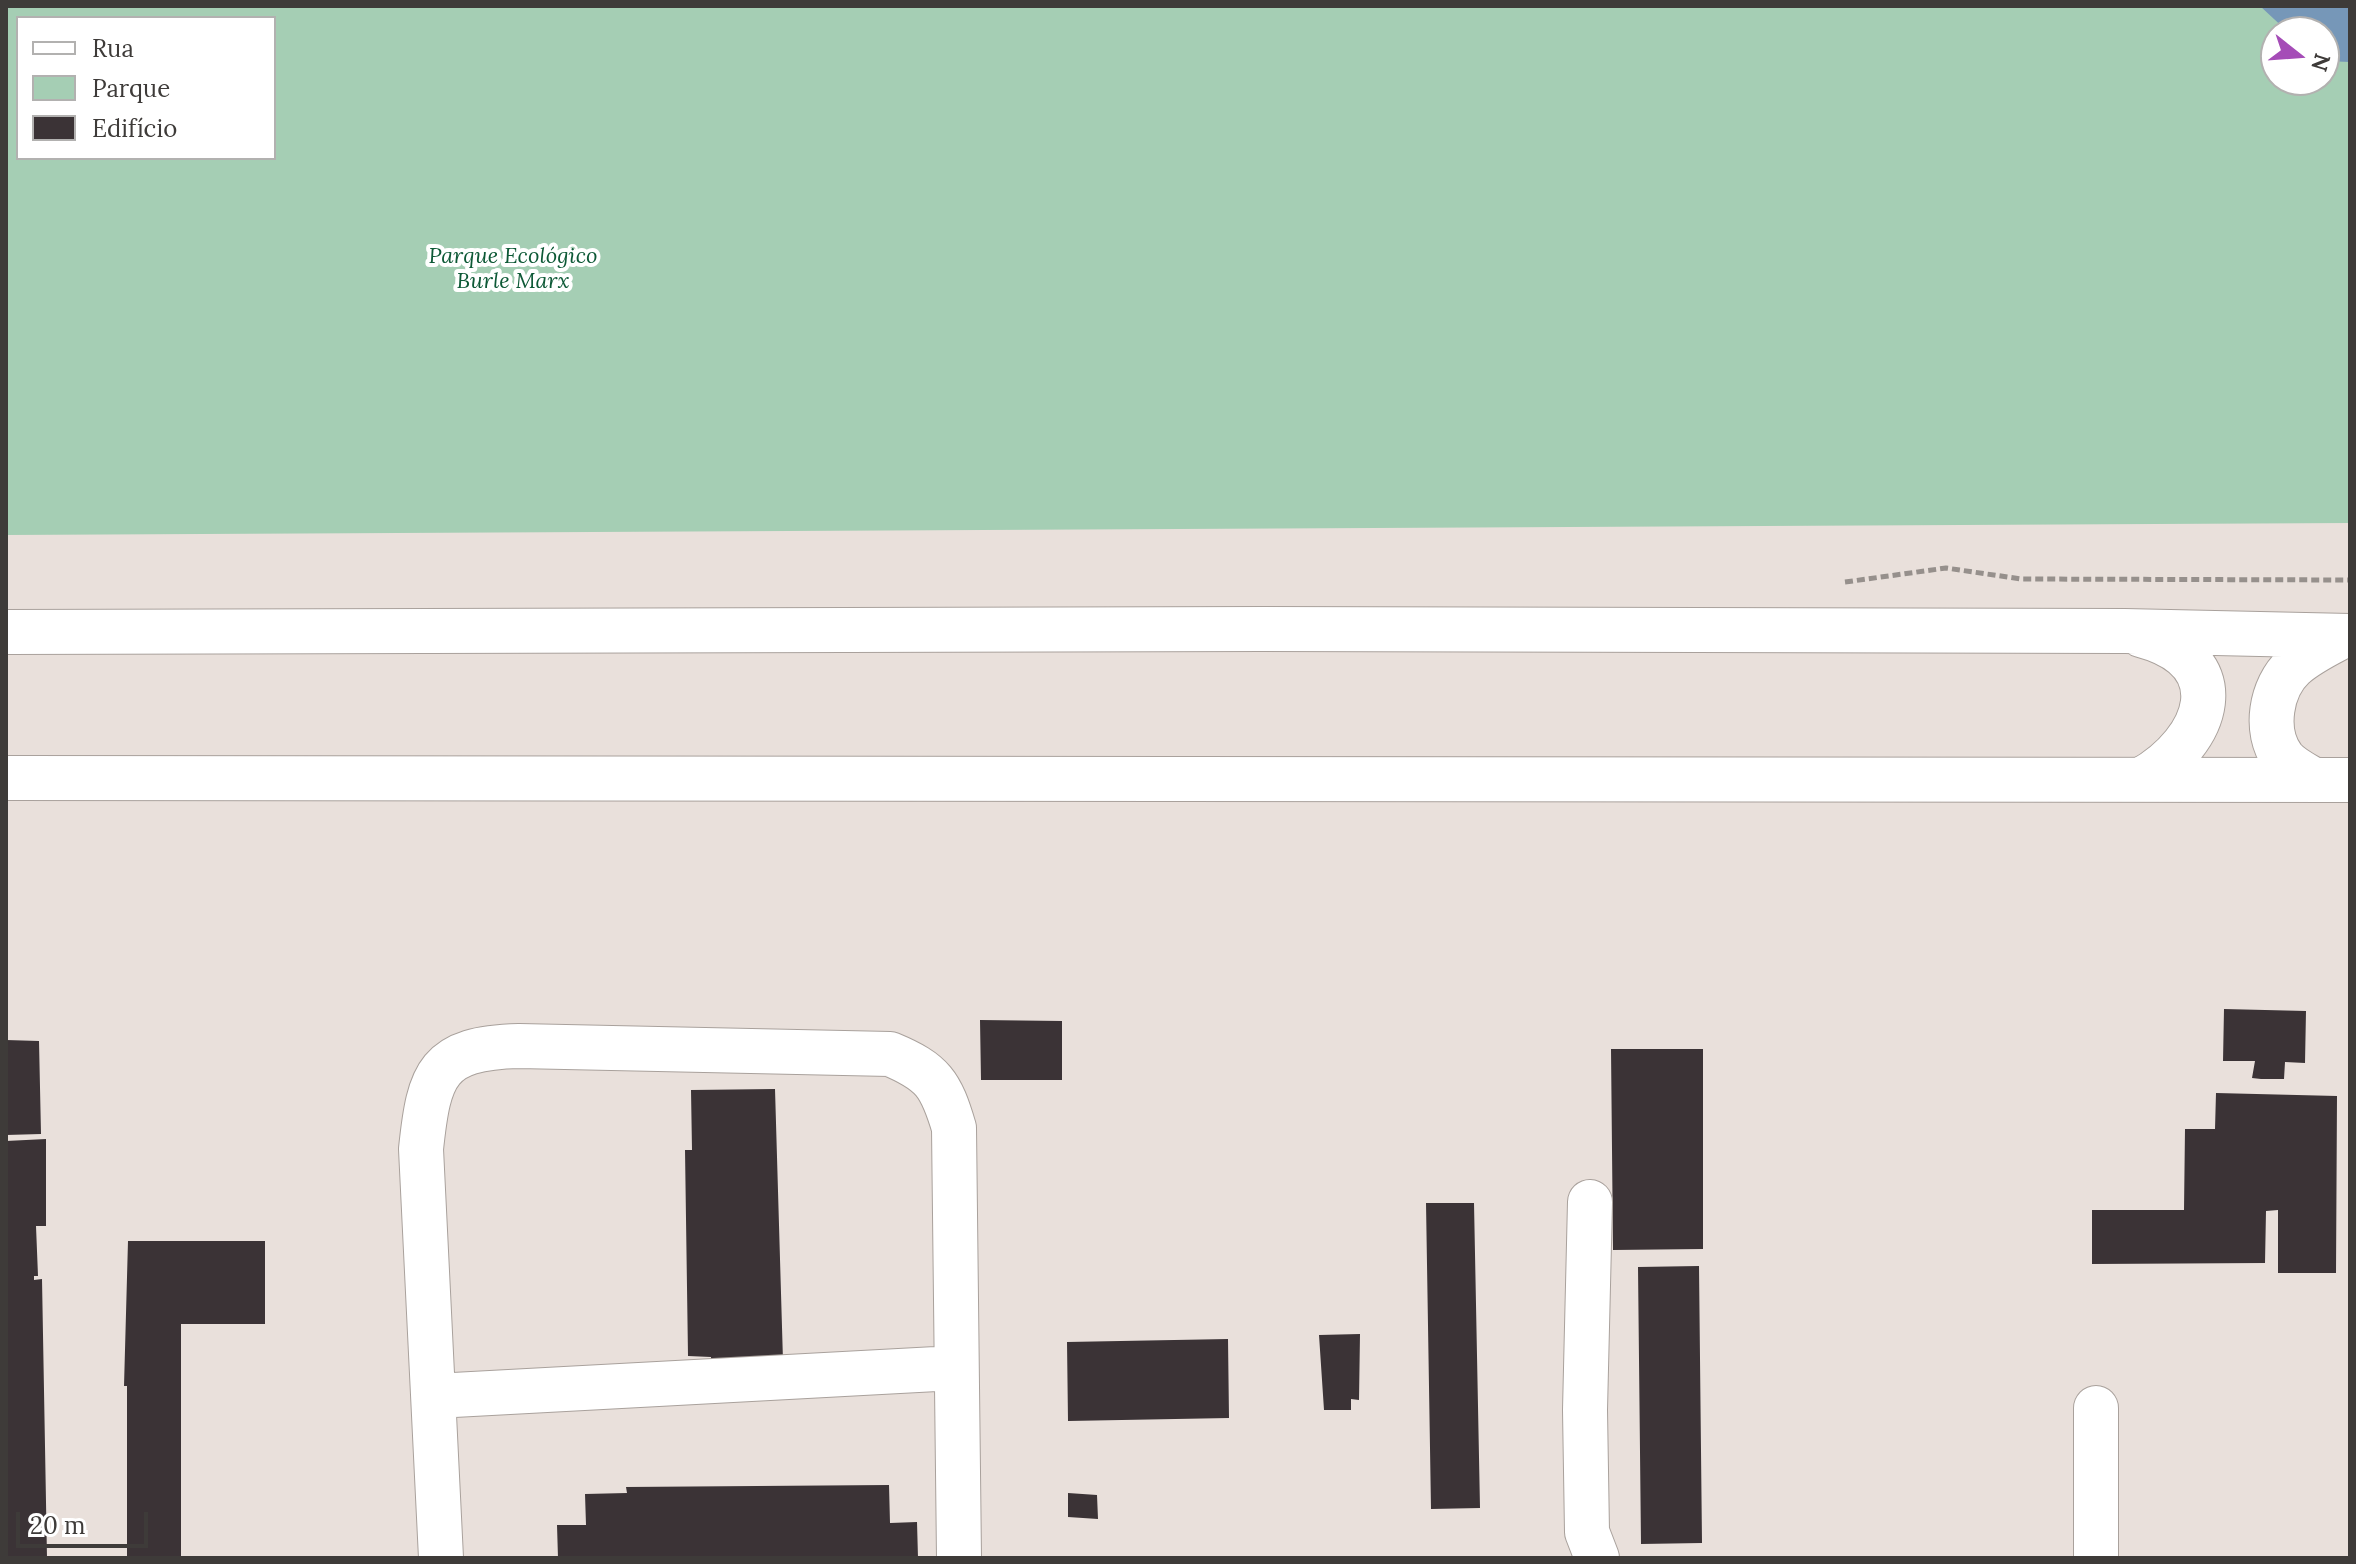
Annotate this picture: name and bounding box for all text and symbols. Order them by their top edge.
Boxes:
legend [16,16,276,160]
north arrow [2260,16,2340,96]
text: Rua [92,33,134,64]
text: N [2305,50,2337,75]
text: Parque [92,73,170,104]
text: Edifício [92,113,177,144]
park label: Parque Ecológico Burle Marx [428,244,598,296]
scale bar [20,1496,152,1546]
text: 20 m [30,1510,86,1541]

